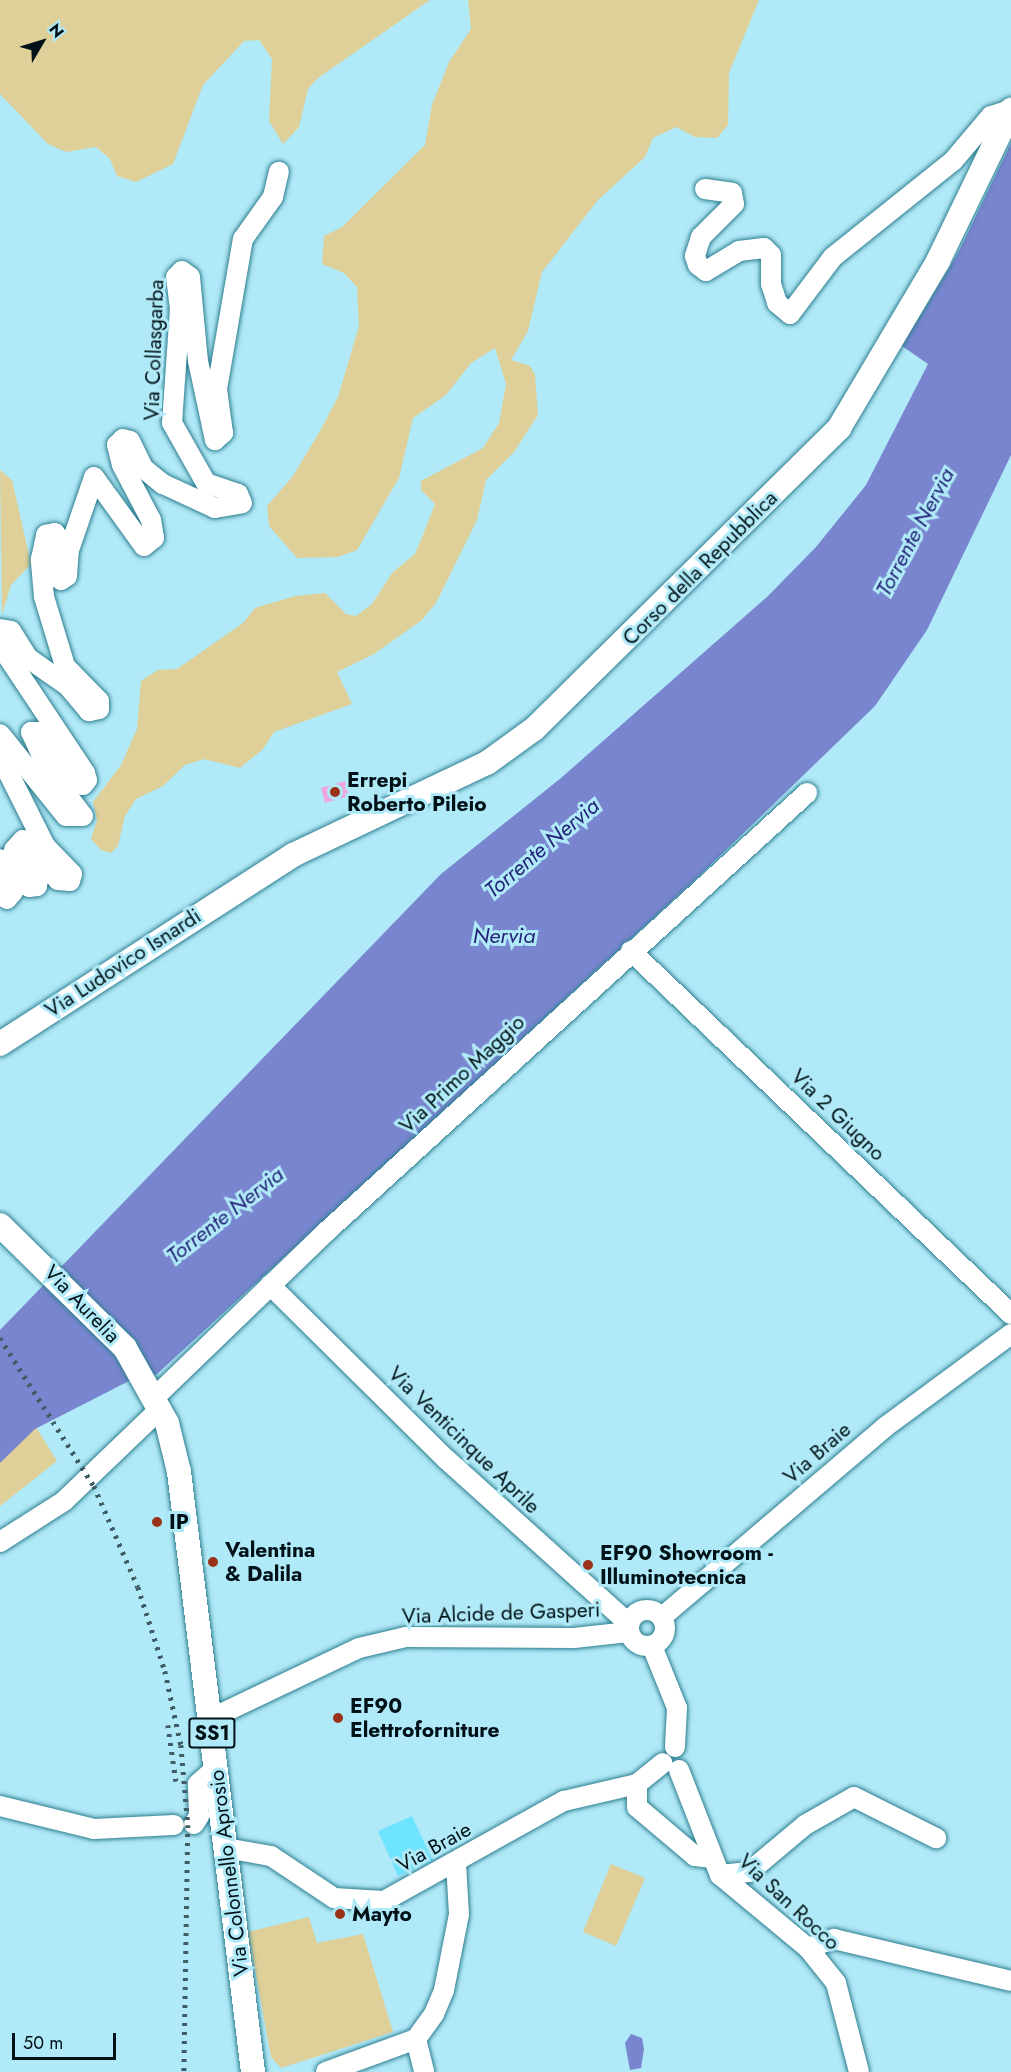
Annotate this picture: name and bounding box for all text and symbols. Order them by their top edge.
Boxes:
north arrow [12,12,72,72]
text: N [44,19,70,43]
street label: Via Collasgarba [139,279,169,421]
water label: Torrente Nervia [870,463,960,601]
street label: Corso della Repubblica [618,486,782,650]
place label: Errepi Roberto Pileio [347,767,487,817]
marker: Errepi Roberto Pileio [328,785,342,799]
water label: Torrente Nervia [479,792,605,904]
street label: Via Ludovico Isnardi [40,903,206,1023]
water label: Nervia [473,923,535,949]
street label: Via Primo Maggio [394,1010,530,1138]
street label: Via 2 Giugno [786,1064,890,1166]
water label: Torrente Nervia [161,1161,289,1269]
street label: Via Aurelia [39,1260,125,1348]
street label: Via Venticinque Aprile [383,1361,545,1519]
street label: Via Braie [778,1417,856,1489]
place label: IP [169,1509,189,1535]
marker: IP [150,1515,164,1529]
place label: Valentina & Dalila [225,1537,315,1587]
place label: EF90 Showroom - Illuminotecnica [600,1540,773,1590]
marker: Valentina & Dalila [206,1555,220,1569]
marker: EF90 Showroom - Illuminotecnica [581,1558,595,1572]
street label: Via Alcide de Gasperi [401,1597,601,1629]
place label: EF90 Elettroforniture [350,1693,500,1743]
marker: EF90 Elettroforniture [331,1711,345,1725]
road number: SS1 [188,1716,236,1750]
street label: Via Colonnello Aprosio [204,1768,254,1978]
street label: Via Braie [392,1816,476,1878]
street label: Via San Rocco [733,1849,845,1955]
place label: Mayto [352,1901,412,1927]
marker: Mayto [333,1907,347,1921]
scale bar [15,2021,118,2059]
text: 50 m [23,2030,63,2056]

